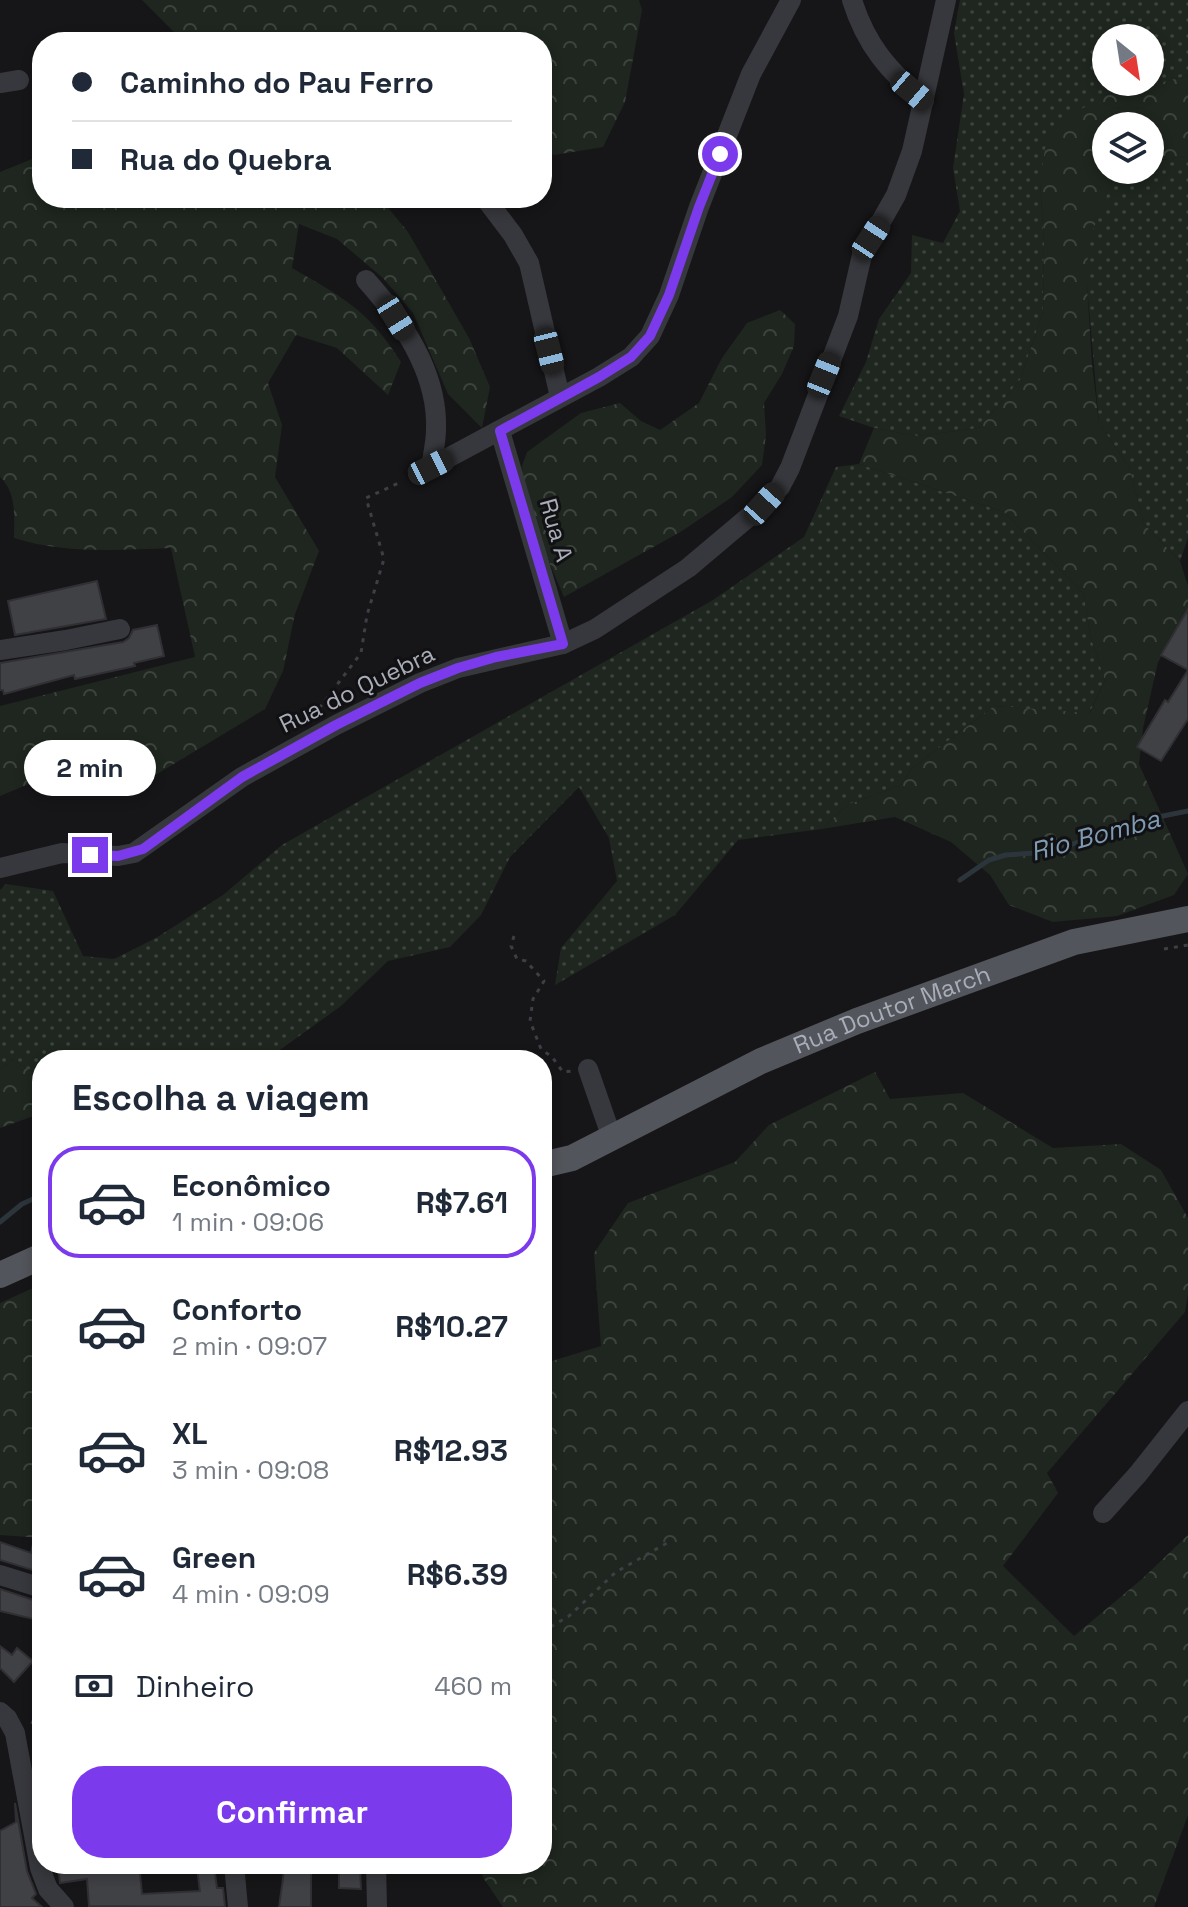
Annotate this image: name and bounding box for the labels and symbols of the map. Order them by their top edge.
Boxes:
north arrow [1092,24,1164,96]
car [886,66,938,116]
route start [702,136,738,172]
car [848,211,894,265]
car [373,291,419,345]
car [532,325,566,377]
car [804,348,844,402]
car [404,445,458,489]
car [739,478,789,530]
street label: Rua A [533,495,580,565]
street label: Rua do Quebra [274,637,440,740]
callout: 2 min [24,739,156,795]
water label: Rio Bomba [1026,801,1165,869]
route end [72,837,108,873]
street label: Rua Doutor March [789,958,995,1061]

